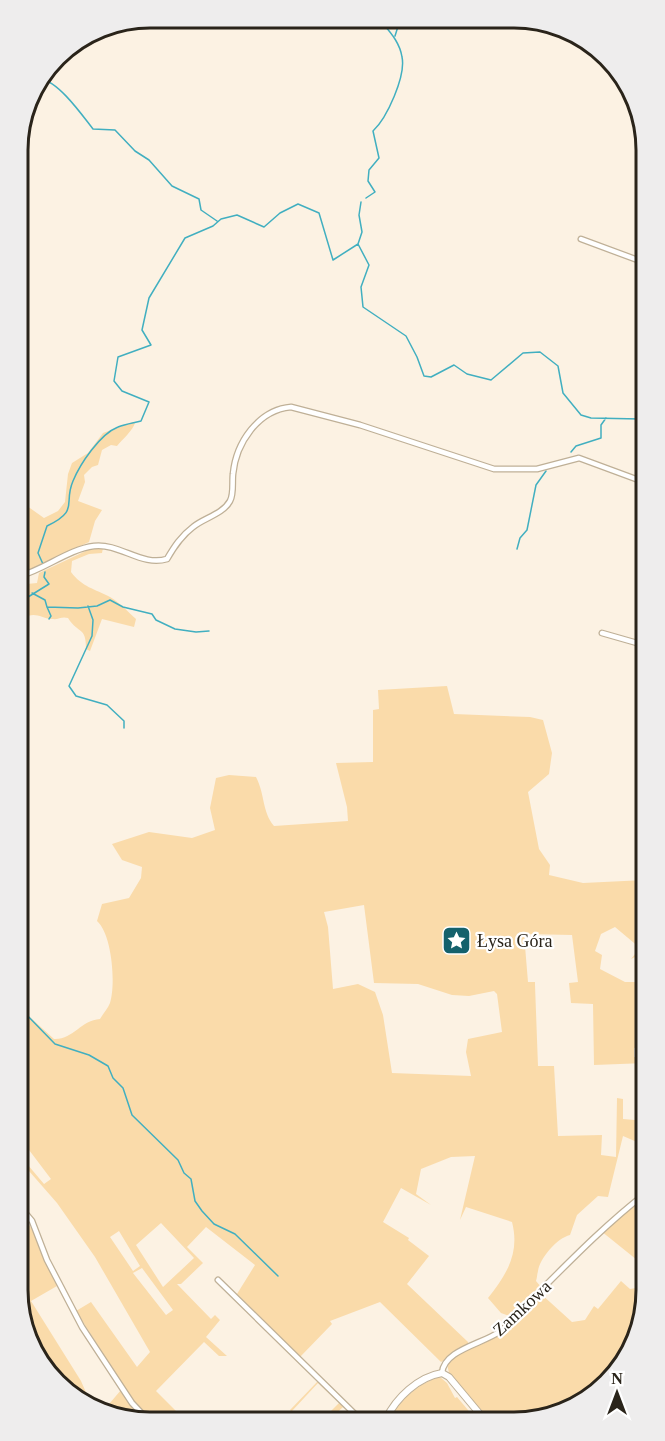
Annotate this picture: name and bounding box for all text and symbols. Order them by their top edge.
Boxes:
place icon: Łysa Góra [440,925,472,957]
place label: Łysa Góra [477,931,552,951]
street label: Zamkowa [489,1276,555,1340]
north arrow [587,1363,647,1423]
text: N [611,1370,623,1387]

